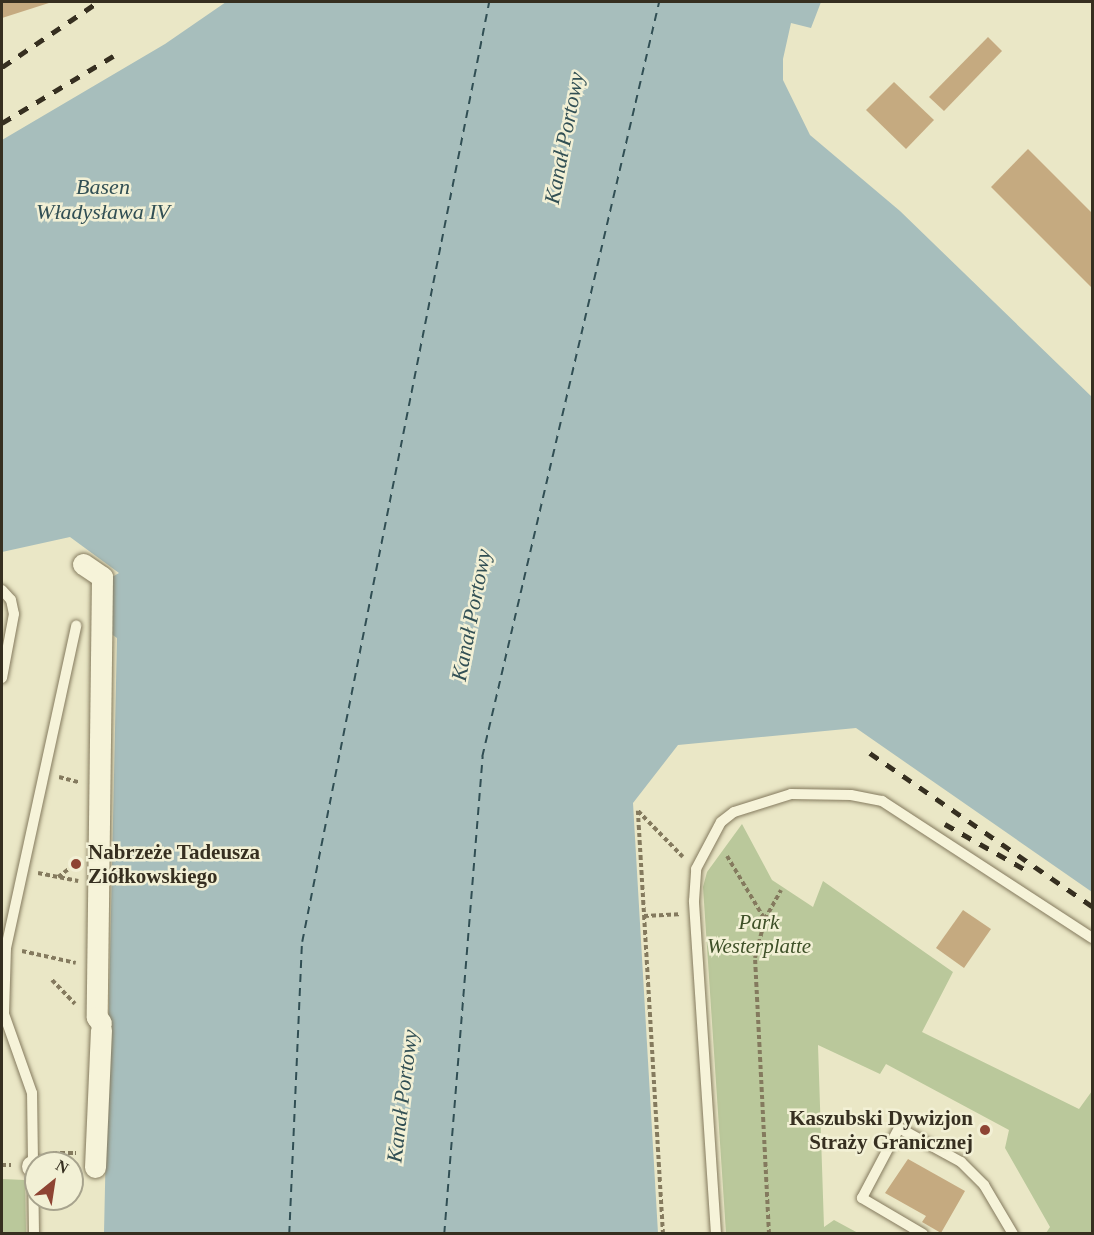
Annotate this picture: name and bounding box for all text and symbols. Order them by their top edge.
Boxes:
water label: Kanał Portowy [538,70,590,206]
water label: Basen Władysława IV [36,173,170,224]
water label: Kanał Portowy [445,547,497,683]
place label: Nabrzeże Tadeusza Ziółkowskiego [88,839,260,889]
marker: Nabrzeże Tadeusza Ziółkowskiego [69,857,83,871]
park label: Park Westerplatte [707,909,811,959]
water label: Kanał Portowy [381,1028,423,1164]
place label: Kaszubski Dywizjon Straży Granicznej [789,1105,973,1155]
marker: Kaszubski Dywizjon Straży Granicznej [978,1123,992,1137]
north arrow [24,1151,84,1211]
text: N [53,1156,72,1177]

